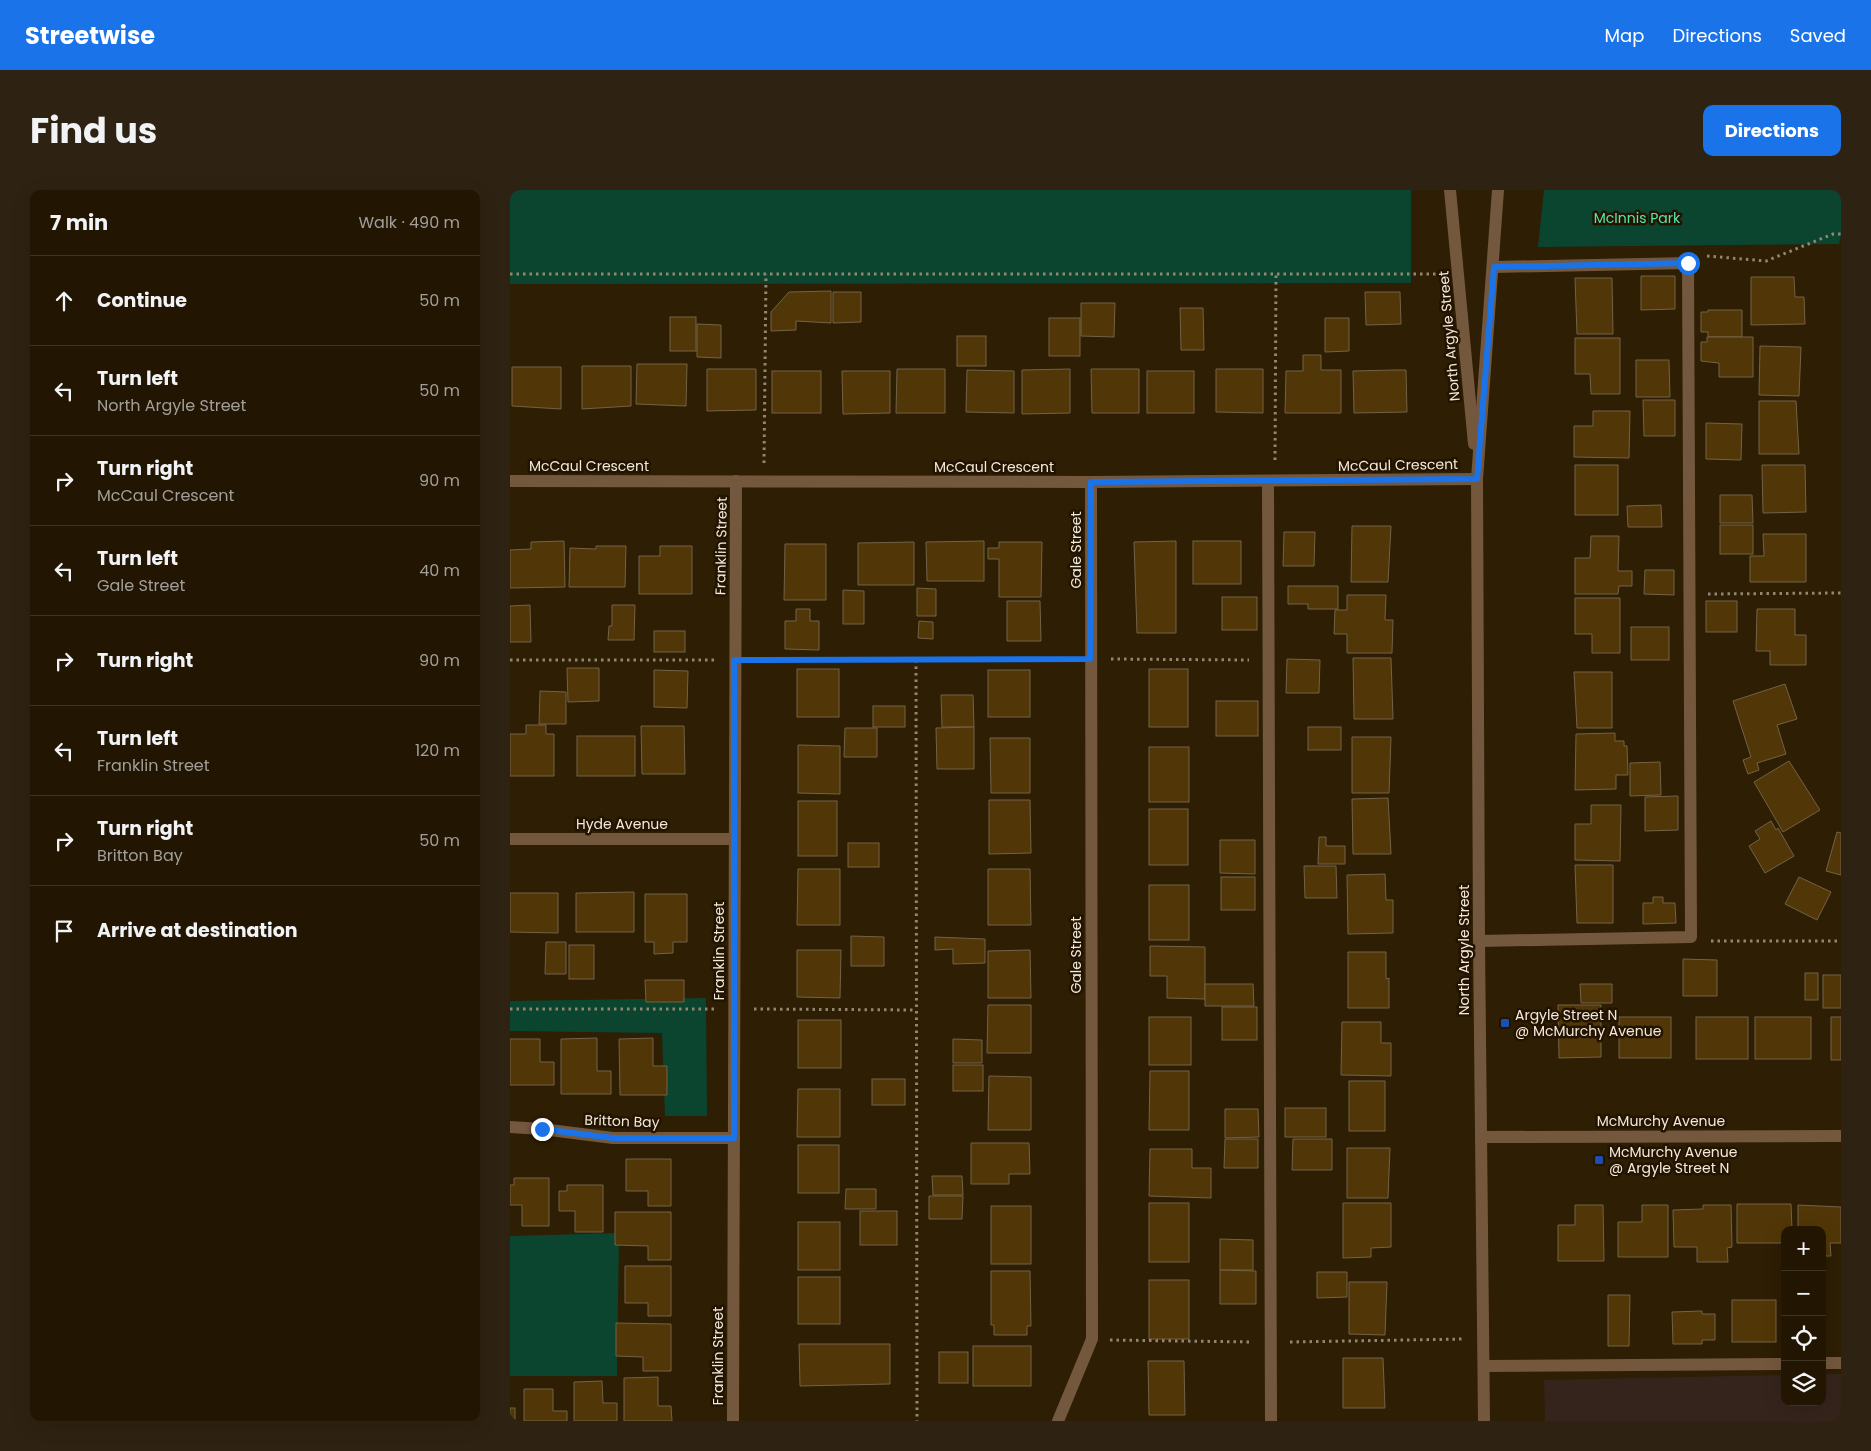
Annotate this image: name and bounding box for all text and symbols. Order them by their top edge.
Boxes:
text: Streetwise [25,19,155,52]
text: Map [1605,23,1644,48]
text: Directions [1672,23,1762,48]
text: Saved [1790,23,1846,48]
button: Directions [1703,105,1841,156]
text: Find us [30,106,157,155]
text: 7 min [50,208,108,237]
park label: McInnis Park [1594,208,1681,228]
text: Walk · 490 m [359,211,460,234]
route start [1677,252,1700,275]
street label: North Argyle Street [1433,270,1465,402]
icon: ahead [50,287,78,315]
text: Continue [97,287,187,314]
text: 50 m [419,289,460,312]
text: Turn left [97,365,178,392]
icon: left [50,377,78,405]
text: 50 m [419,379,460,402]
text: North Argyle Street [97,394,246,417]
street label: McCaul Crescent [1338,454,1458,476]
text: Turn right [97,455,193,482]
street label: McCaul Crescent [529,456,649,476]
street label: McCaul Crescent [934,457,1054,477]
icon: right [50,467,78,495]
text: 90 m [419,469,460,492]
text: McCaul Crescent [97,484,234,507]
street label: Franklin Street [710,497,732,595]
street label: Gale Street [1066,511,1086,589]
text: Turn left [97,545,178,572]
icon: left [50,557,78,585]
text: 40 m [419,559,460,582]
text: Gale Street [97,574,185,597]
icon: right [50,647,78,675]
text: Turn right [97,647,193,674]
text: 90 m [419,649,460,672]
text: Turn left [97,725,178,752]
icon: left [50,737,78,765]
text: 120 m [415,739,460,762]
text: Franklin Street [97,754,210,777]
street label: Hyde Avenue [576,814,668,834]
text: Turn right [97,815,193,842]
icon: right [50,827,78,855]
text: 50 m [419,829,460,852]
text: Britton Bay [97,844,183,867]
street label: North Argyle Street [1454,885,1474,1015]
street label: Franklin Street [709,902,729,1000]
street label: Gale Street [1066,916,1086,994]
icon: arrive [50,917,78,945]
text: Arrive at destination [97,917,298,944]
place label: Argyle Street N @ McMurchy Avenue [1515,1005,1662,1041]
marker: Argyle Street N @ McMurchy Avenue [1499,1017,1511,1029]
street label: Britton Bay [584,1110,660,1132]
street label: McMurchy Avenue [1597,1111,1726,1131]
route end [531,1118,554,1141]
place label: McMurchy Avenue @ Argyle Street N [1609,1142,1738,1178]
marker: McMurchy Avenue @ Argyle Street N [1593,1154,1605,1166]
map controls [1781,1226,1826,1406]
button: + [1781,1226,1826,1271]
button: − [1781,1271,1826,1316]
street label: Franklin Street [708,1307,728,1405]
button: locate [1781,1316,1826,1361]
button: layers [1781,1361,1826,1406]

